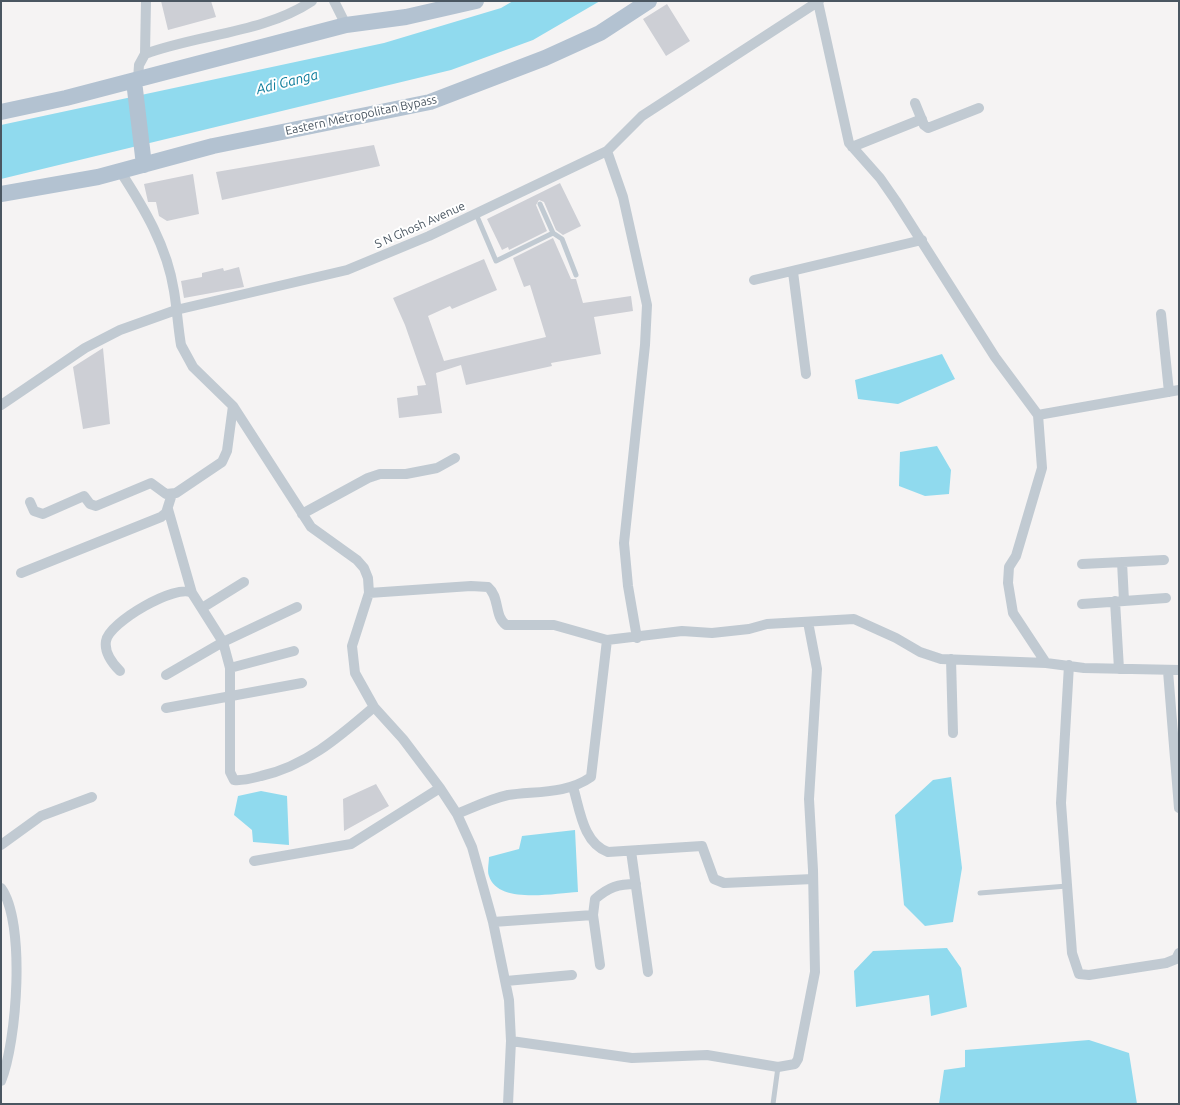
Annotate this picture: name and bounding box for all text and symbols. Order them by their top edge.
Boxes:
water label: Adi Ganga [254,66,320,98]
street label: Eastern Metropolitan Bypass [284,92,438,138]
street label: S N Ghosh Avenue [373,199,467,251]

